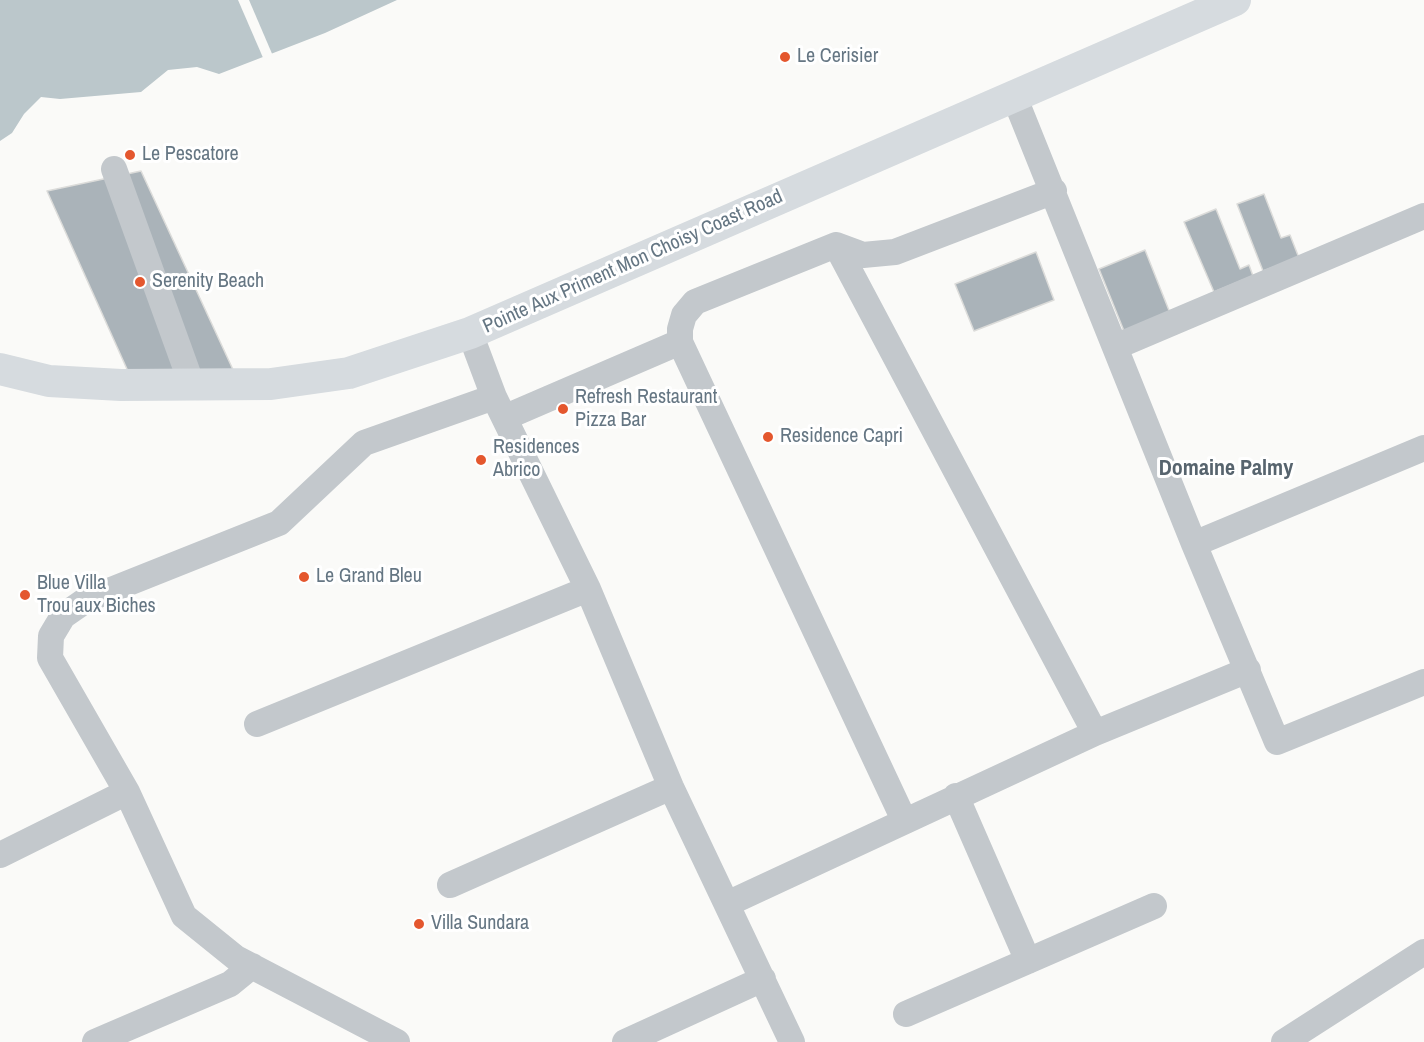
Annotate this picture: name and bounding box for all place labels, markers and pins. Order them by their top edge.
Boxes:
place label: Le Cerisier [797,45,878,69]
marker: Le Cerisier [778,50,792,64]
place label: Le Pescatore [142,143,239,167]
marker: Le Pescatore [123,148,137,162]
place label: Serenity Beach [152,270,264,294]
marker: Serenity Beach [133,275,147,289]
place label: Refresh Restaurant Pizza Bar [575,386,717,433]
marker: Refresh Restaurant Pizza Bar [556,402,570,416]
place label: Residence Capri [780,425,903,449]
marker: Residence Capri [761,430,775,444]
place label: Residences Abrico [493,436,580,483]
marker: Residences Abrico [474,453,488,467]
place label: Le Grand Bleu [316,565,422,589]
marker: Le Grand Bleu [297,570,311,584]
place label: Blue Villa Trou aux Biches [37,572,156,619]
marker: Blue Villa Trou aux Biches [18,588,32,602]
place label: Villa Sundara [431,912,529,936]
marker: Villa Sundara [412,917,426,931]

